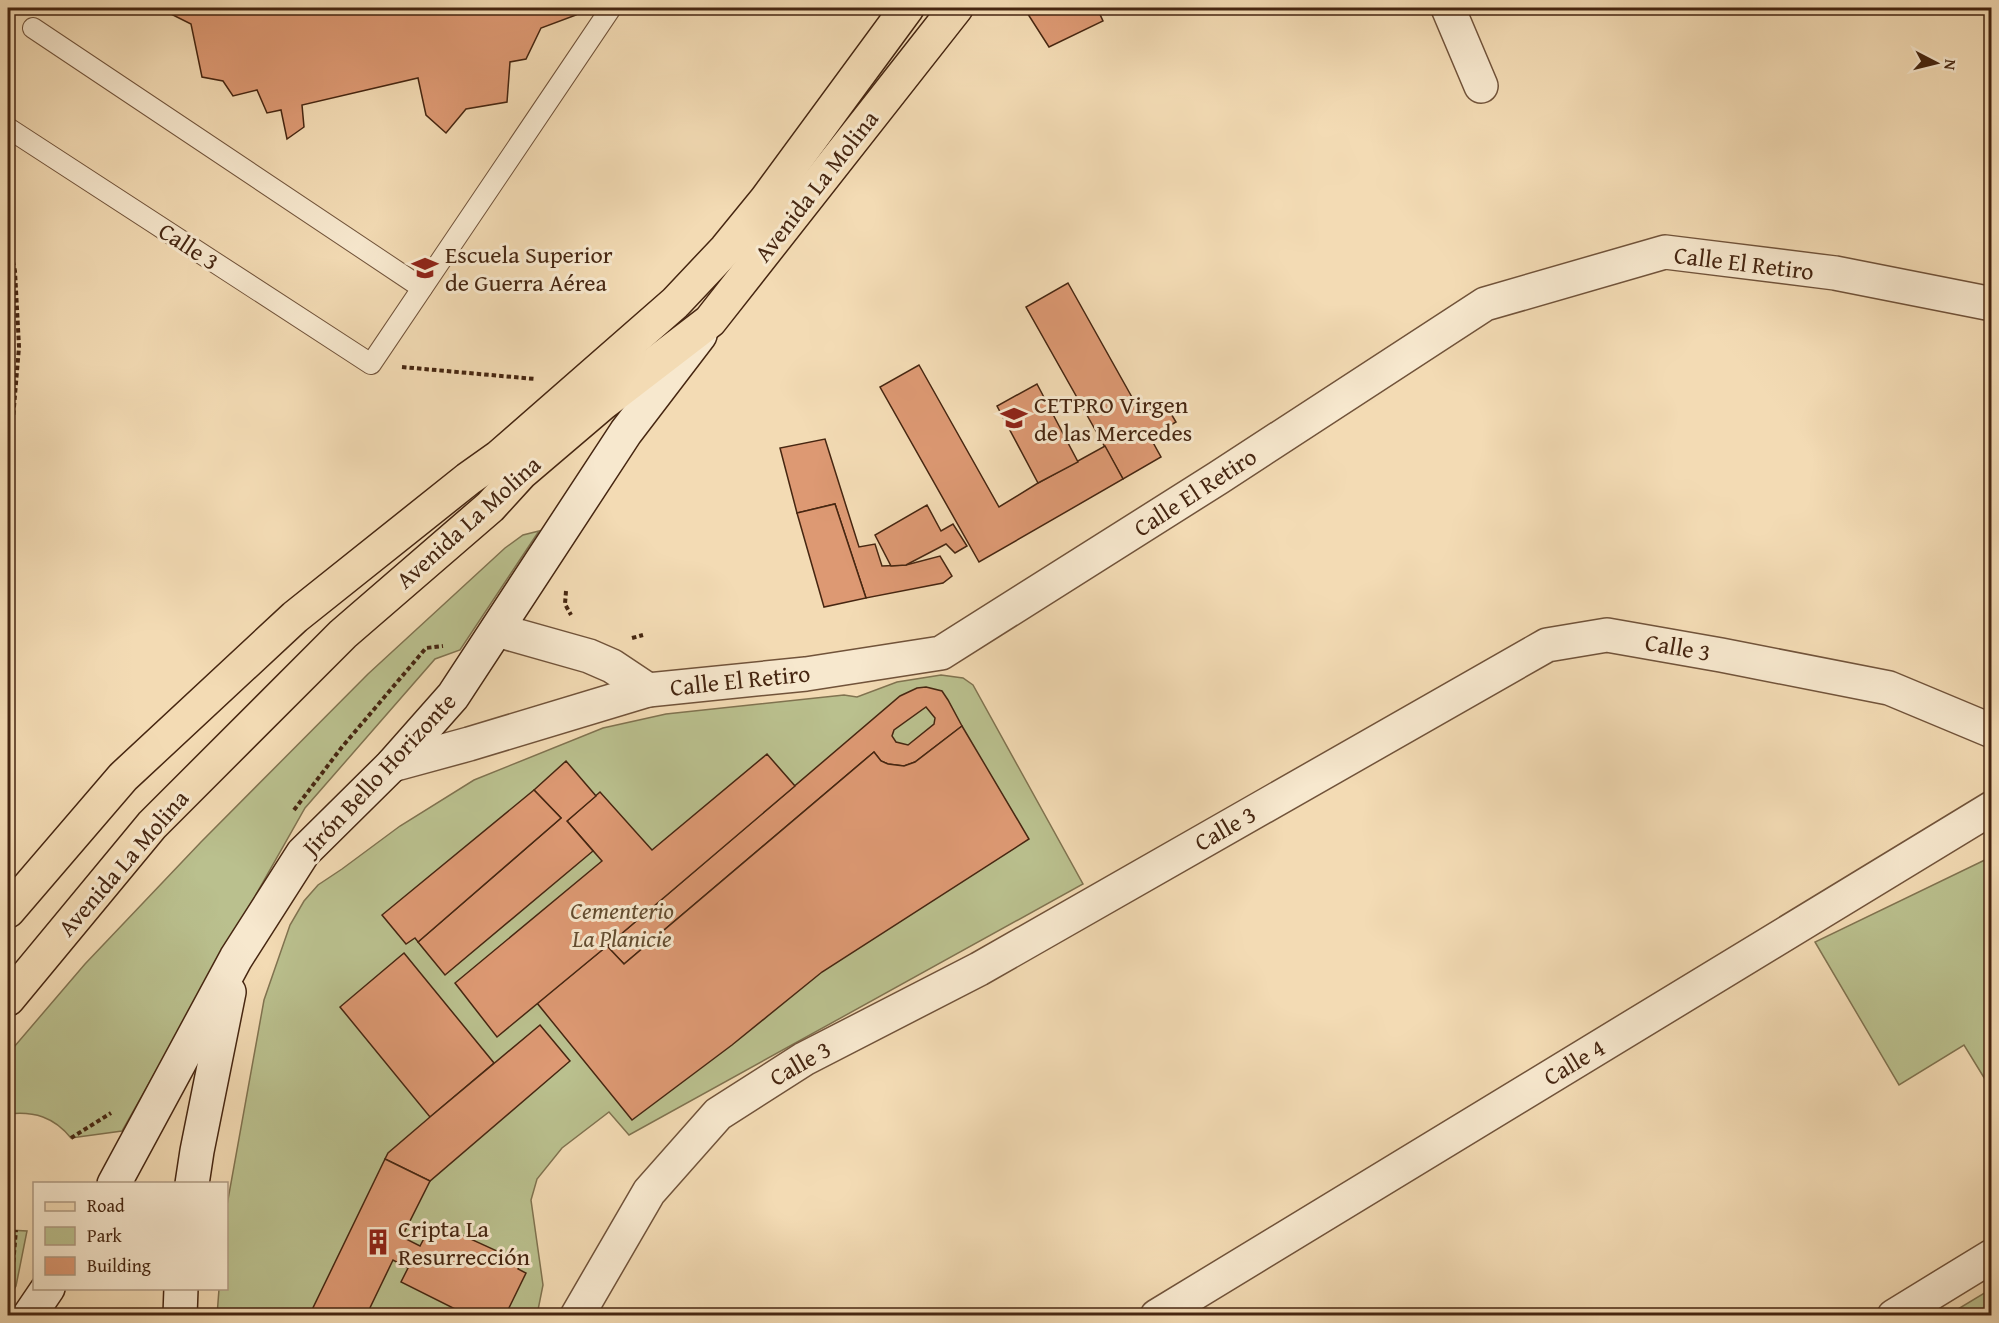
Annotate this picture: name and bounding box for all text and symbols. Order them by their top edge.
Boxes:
north arrow [1906,33,1966,93]
text: N [1938,58,1963,72]
street label: Avenida La Molina [746,102,887,269]
street label: Calle 3 [152,213,226,279]
place label: Escuela Superior de Guerra Aérea [445,237,613,300]
street label: Calle El Retiro [1672,237,1816,289]
school or university icon: Escuela Superior de Guerra Aérea [410,253,440,283]
place label: CETPRO Virgen de las Mercedes [1034,387,1192,450]
school or university icon: CETPRO Virgen de las Mercedes [999,403,1029,433]
street label: Calle El Retiro [1126,439,1264,545]
street label: Avenida La Molina [388,447,549,597]
street label: Calle 3 [1642,624,1714,670]
street label: Calle El Retiro [668,655,812,705]
street label: Jirón Bello Horizonte [292,685,464,866]
street label: Avenida La Molina [49,782,197,944]
street label: Calle 3 [1188,796,1262,860]
park label: Cementerio La Planicie [570,893,674,956]
street label: Calle 4 [1537,1030,1611,1094]
street label: Calle 3 [763,1031,837,1095]
legend [33,1182,228,1290]
text: Road [87,1192,125,1219]
place label: Cripta La Resurrección [398,1211,531,1274]
text: Park [87,1222,123,1249]
building icon: Cripta La Resurrección [363,1227,393,1257]
text: Building [87,1252,151,1279]

